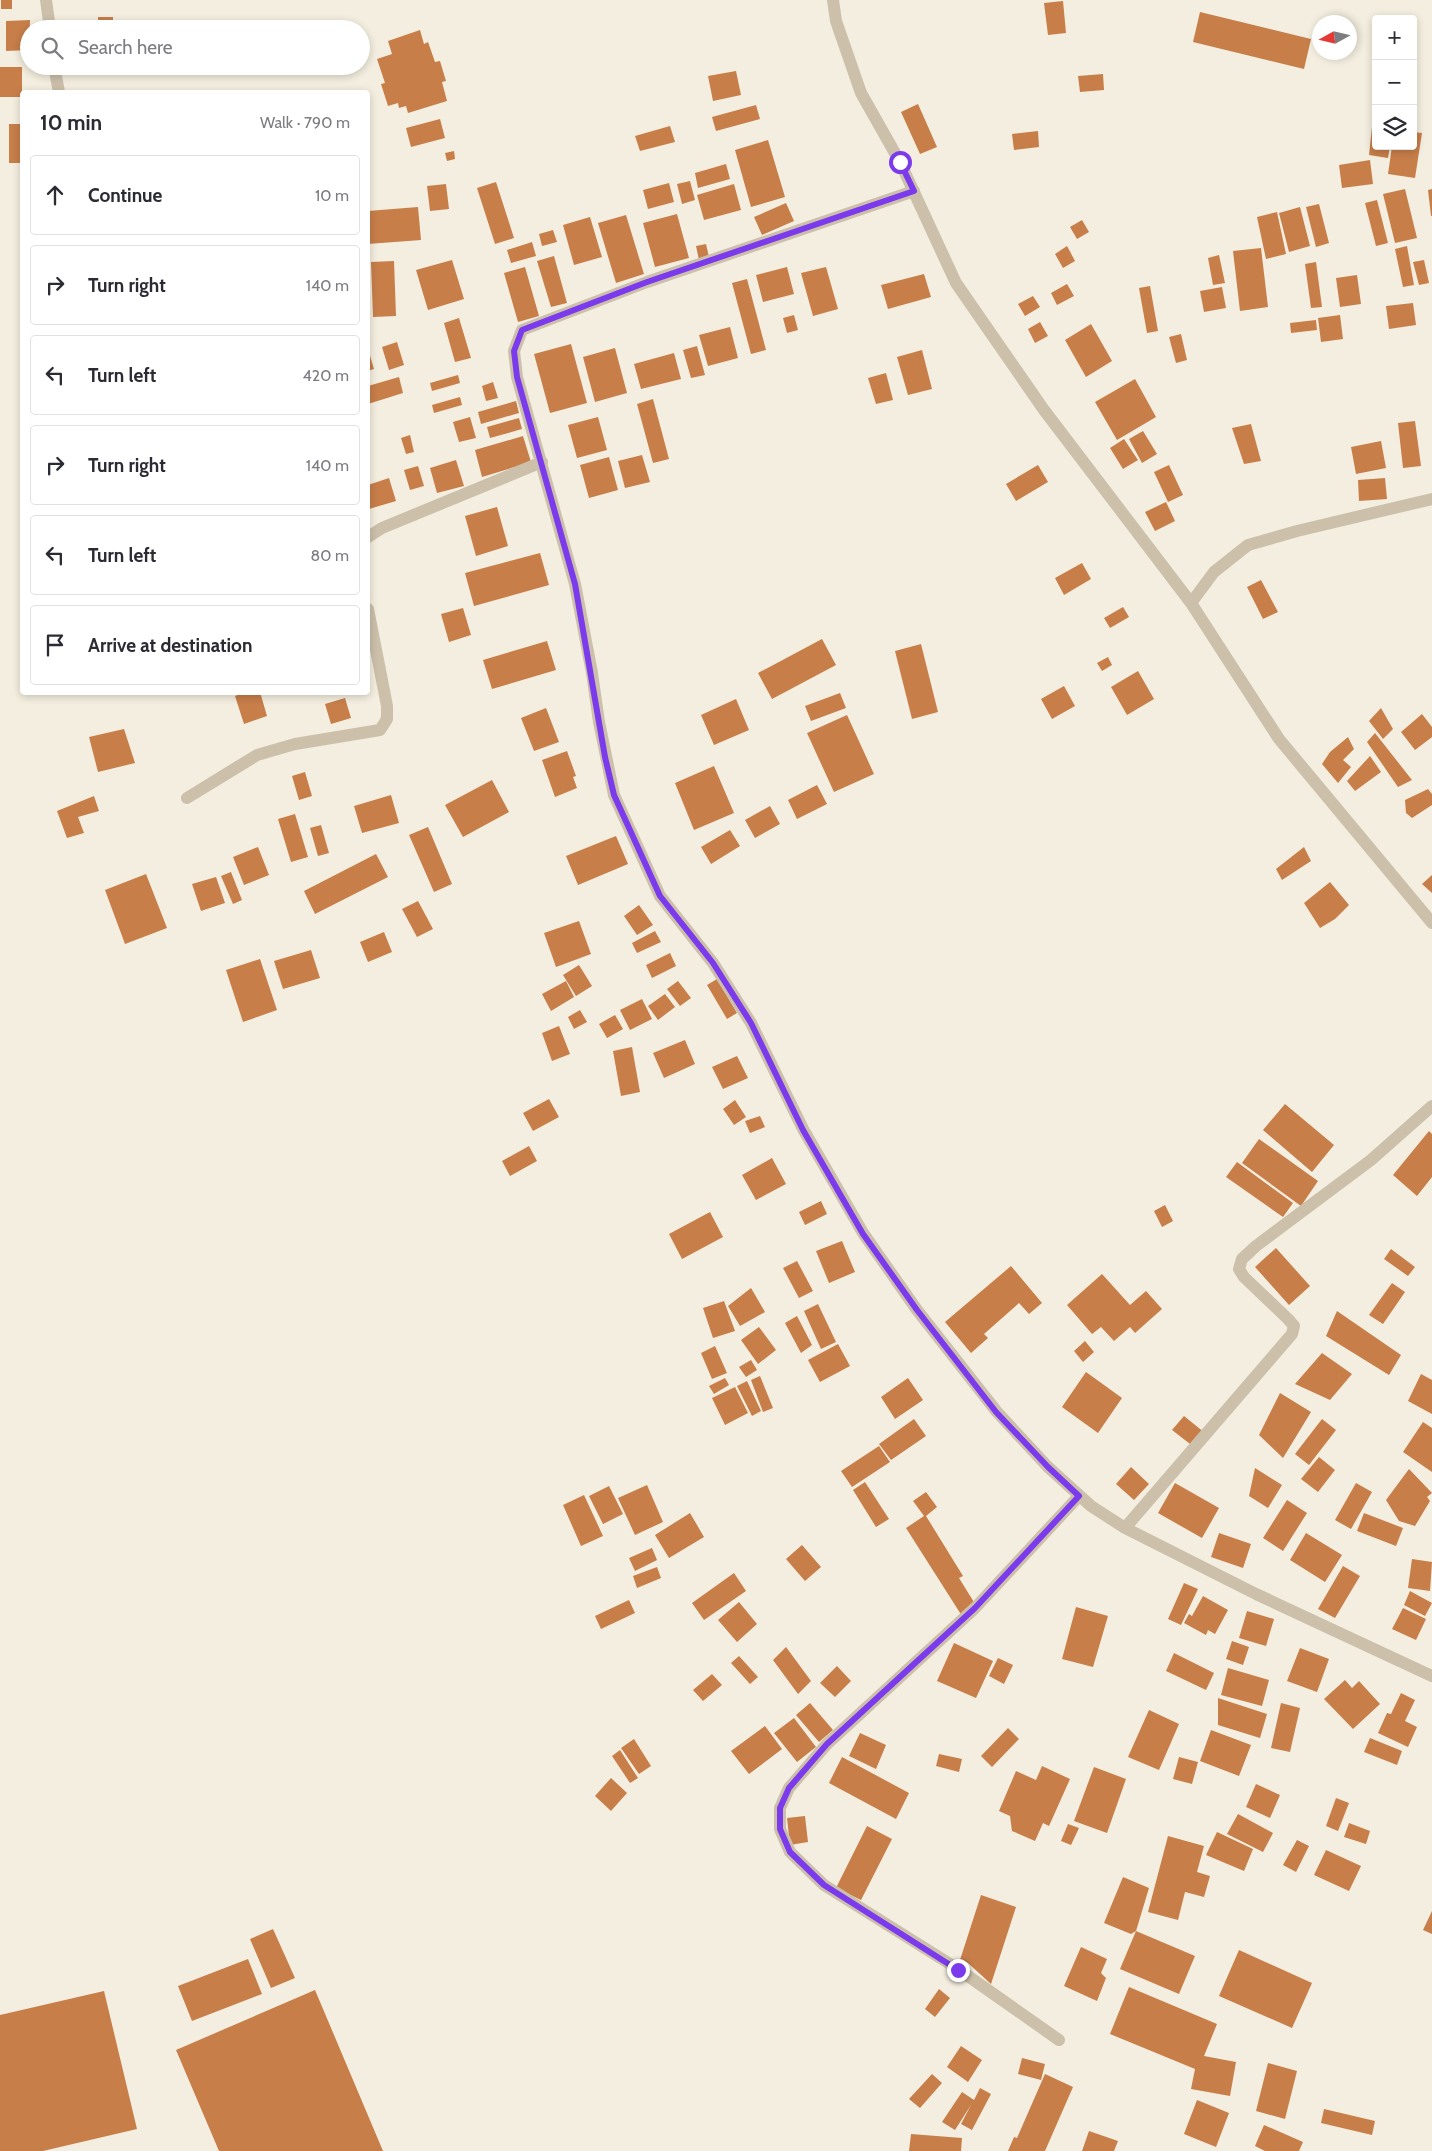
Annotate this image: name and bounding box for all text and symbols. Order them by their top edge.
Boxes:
north arrow [1312,15,1357,60]
map controls [1372,15,1417,150]
button: + [1372,15,1417,60]
search box [20,20,370,75]
icon: search [38,34,66,62]
text: Search here [78,36,172,59]
button: − [1372,60,1417,105]
button: layers [1372,105,1417,150]
text: 10 min [40,110,102,135]
text: Walk · 790 m [260,113,350,132]
route start [889,151,912,174]
icon: ahead [41,181,69,209]
text: Continue [88,184,162,207]
text: 10 m [315,186,349,205]
icon: right [41,271,69,299]
text: Turn right [88,274,166,297]
text: 140 m [306,276,349,295]
icon: left [41,361,69,389]
text: Turn left [88,364,156,387]
text: 420 m [303,366,349,385]
icon: right [41,451,69,479]
text: Turn right [88,454,166,477]
text: 140 m [306,456,349,475]
icon: left [41,541,69,569]
text: Turn left [88,544,156,567]
text: 80 m [311,546,349,565]
icon: arrive [41,631,69,659]
text: Arrive at destination [88,634,252,657]
route end [947,1959,970,1982]

